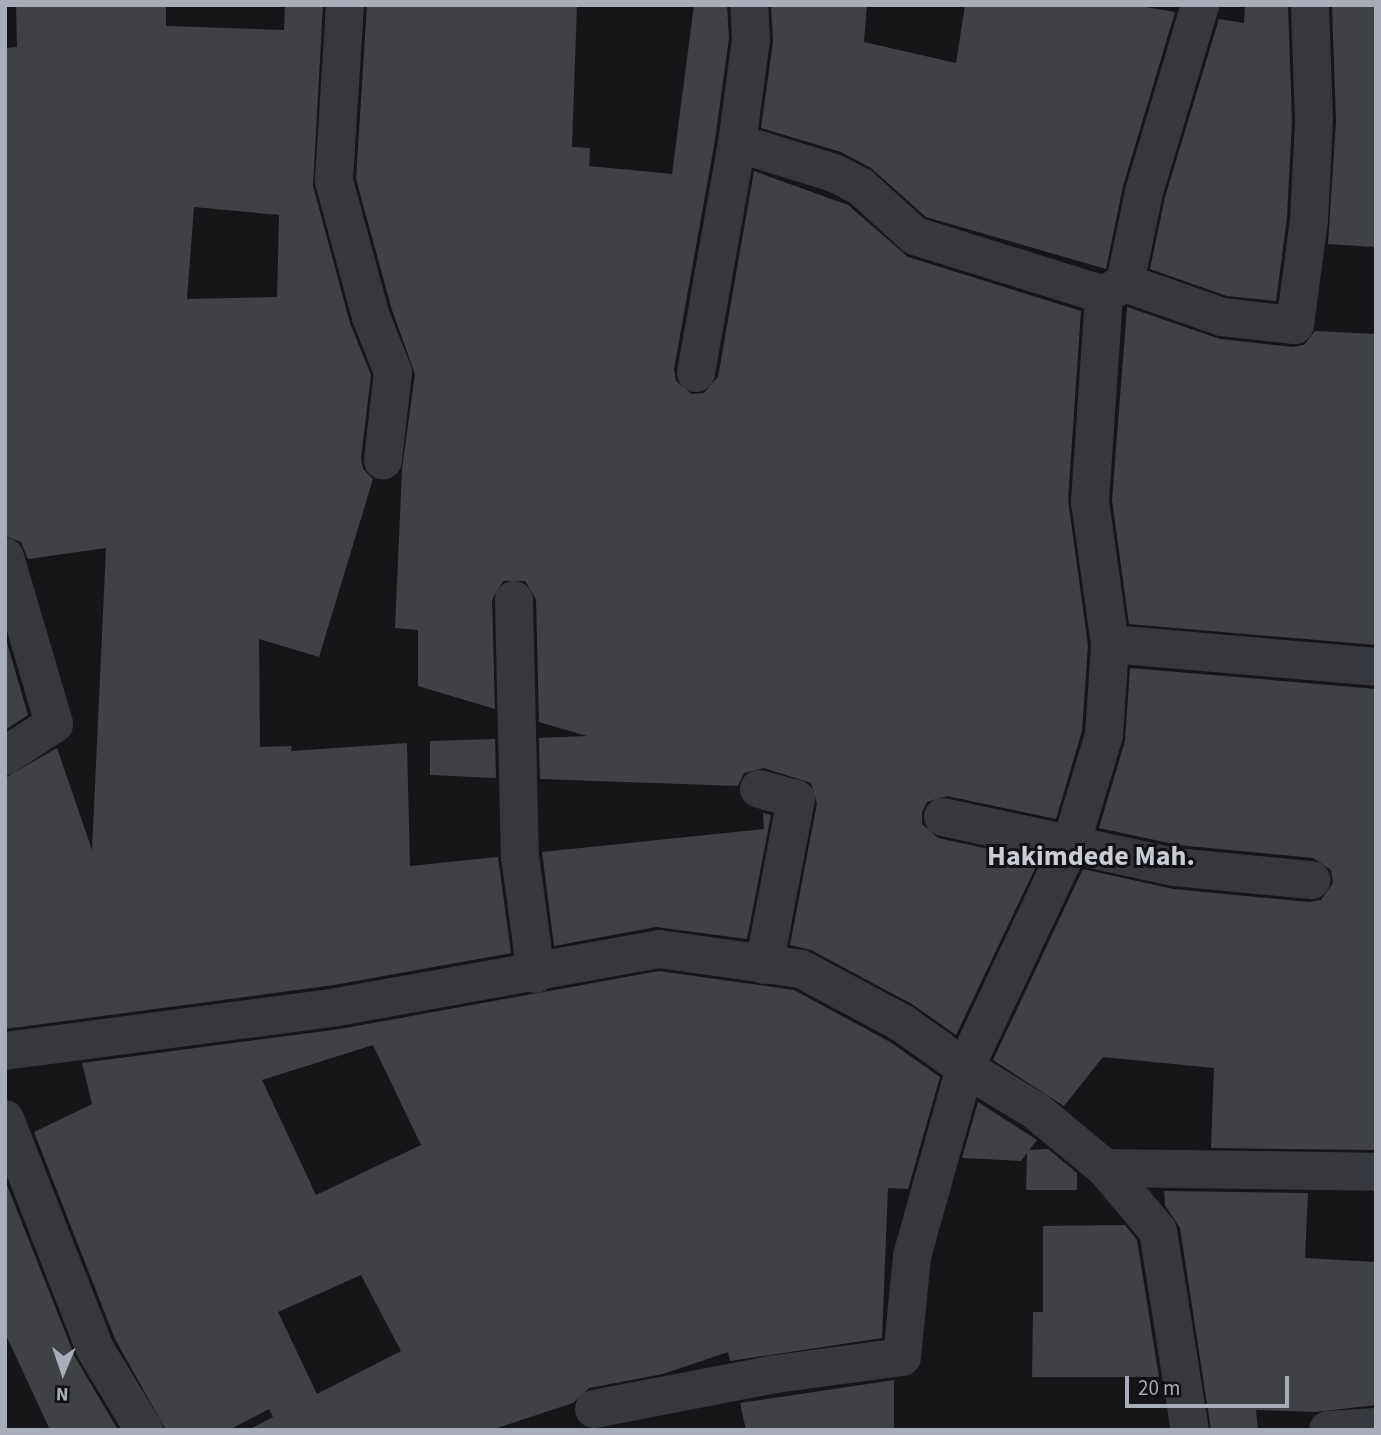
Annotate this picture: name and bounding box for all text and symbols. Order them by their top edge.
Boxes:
district label: Hakimdede Mah. [987,839,1195,873]
north arrow [28,1337,98,1407]
scale bar [1129,1362,1294,1406]
text: 20 m [1138,1373,1180,1403]
text: N [55,1380,69,1407]

